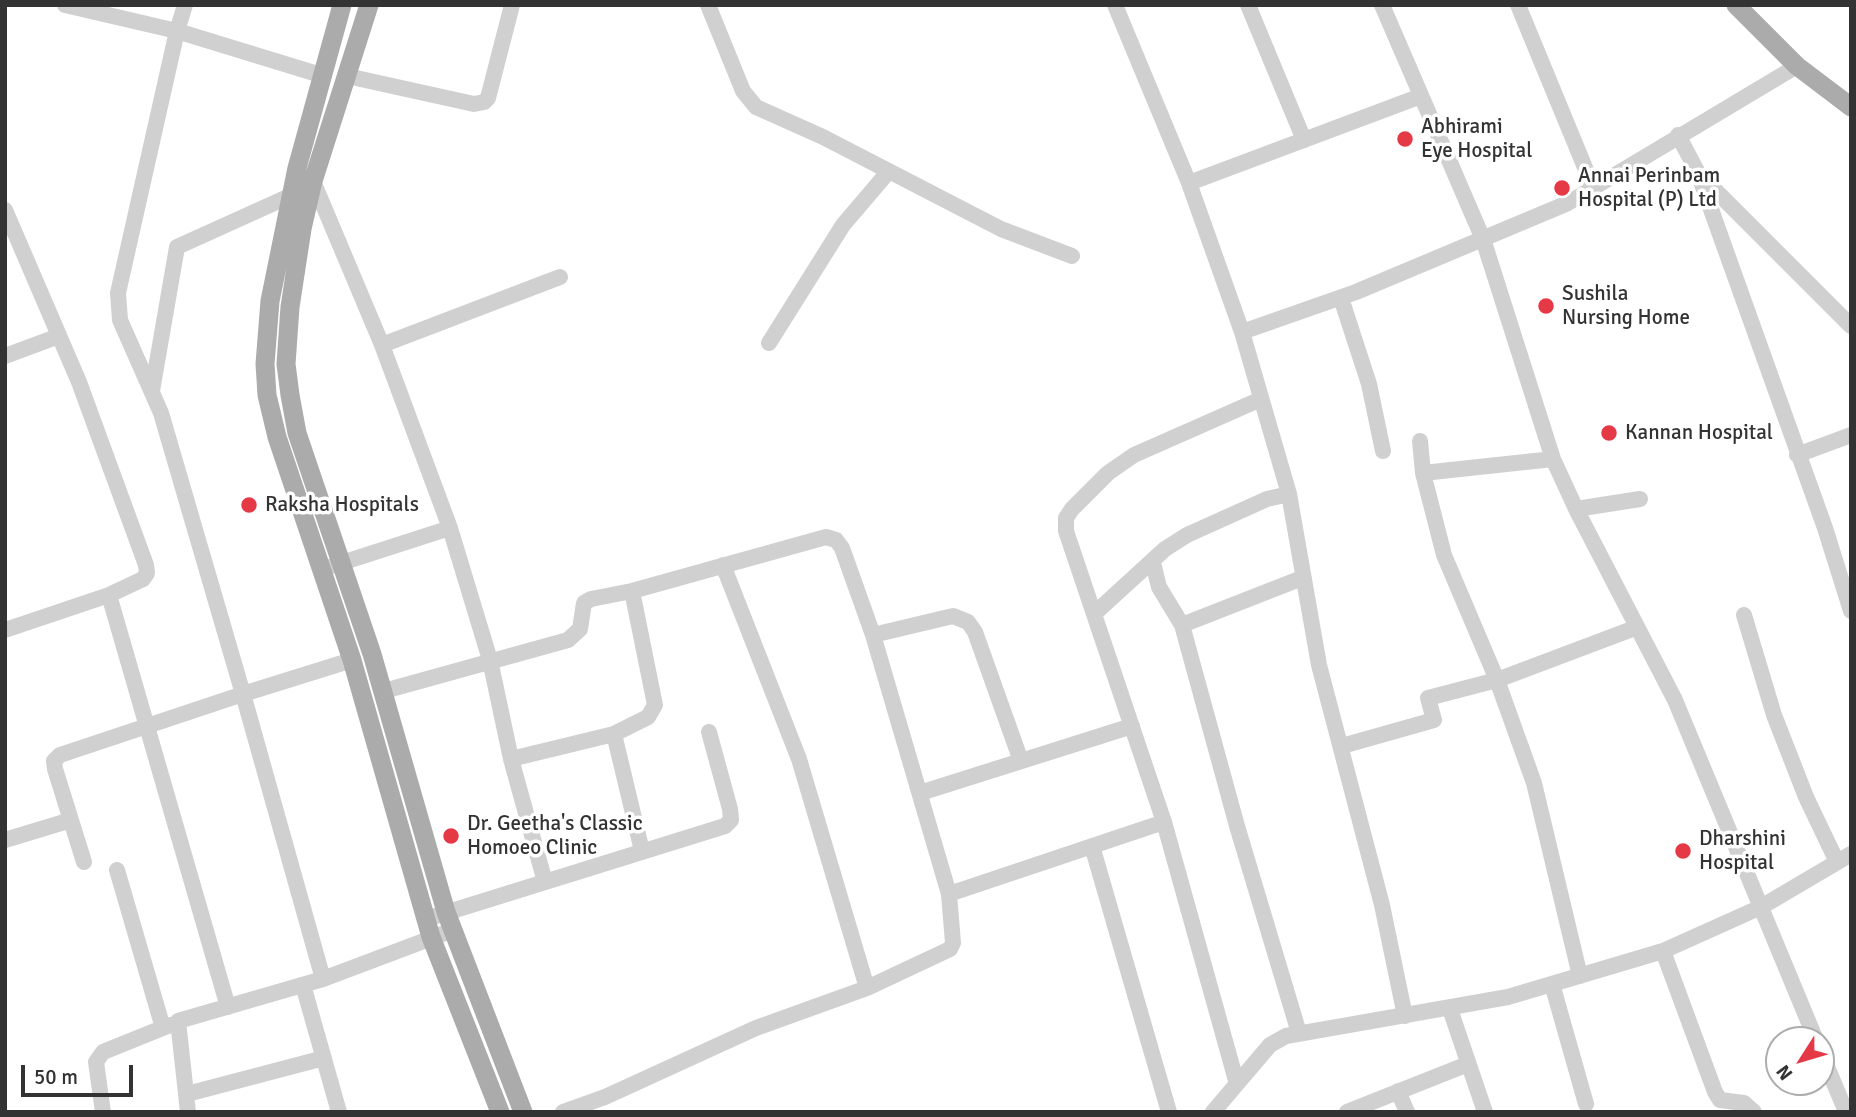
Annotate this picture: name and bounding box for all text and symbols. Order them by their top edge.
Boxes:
place label: Abhirami Eye Hospital [1421,114,1532,164]
marker: Abhirami Eye Hospital [1395,129,1415,149]
place label: Annai Perinbam Hospital (P) Ltd [1578,163,1720,213]
marker: Annai Perinbam Hospital (P) Ltd [1552,178,1572,198]
place label: Sushila Nursing Home [1562,281,1690,331]
marker: Sushila Nursing Home [1536,296,1556,316]
place label: Kannan Hospital [1625,420,1773,446]
marker: Kannan Hospital [1599,423,1619,443]
place label: Raksha Hospitals [265,492,419,518]
marker: Raksha Hospitals [239,495,259,515]
place label: Dr. Geetha's Classic Homoeo Clinic [467,811,643,861]
marker: Dr. Geetha's Classic Homoeo Clinic [441,826,461,846]
place label: Dharshini Hospital [1699,826,1786,876]
marker: Dharshini Hospital [1673,841,1693,861]
north arrow [1765,1026,1835,1096]
scale bar [24,1050,136,1094]
text: N [1771,1060,1798,1085]
text: 50 m [34,1064,78,1090]

